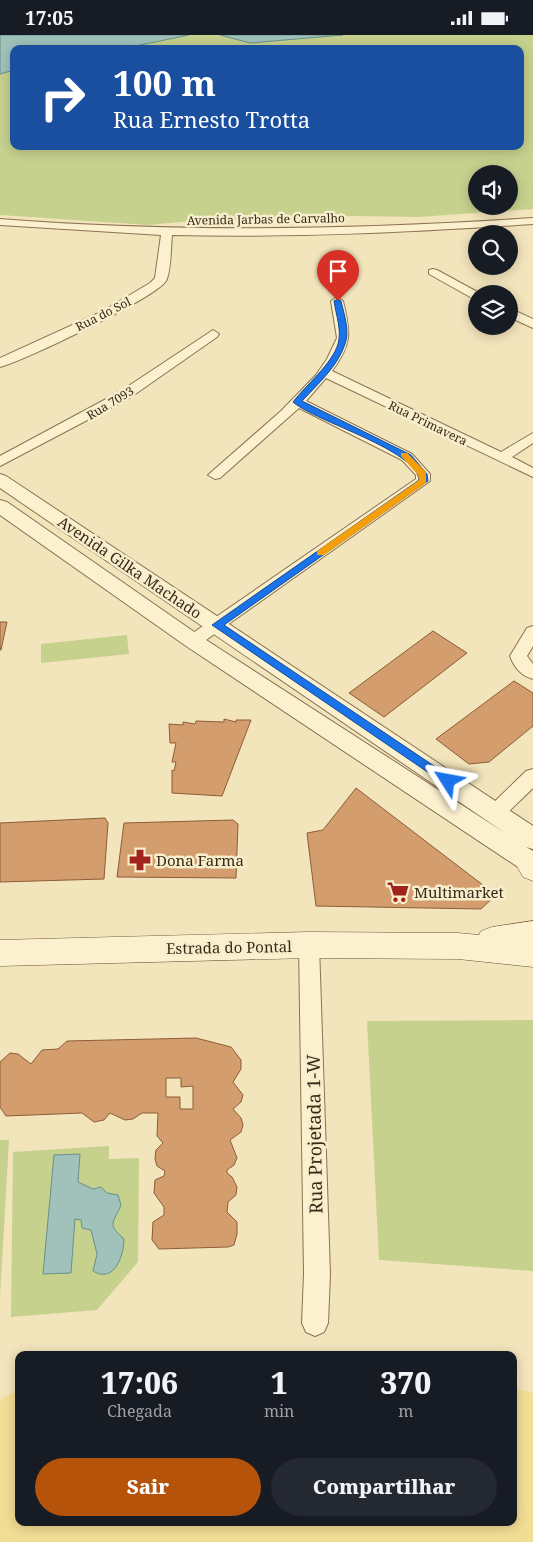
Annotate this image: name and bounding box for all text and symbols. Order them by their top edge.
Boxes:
text: 17:05 [25,5,74,31]
text: 100 m [113,59,216,106]
icon: right [30,65,95,130]
text: Rua Ernesto Trotta [113,104,310,134]
map controls [468,165,518,335]
button: sound [468,165,518,215]
street label: Avenida Jarbas de Carvalho [187,209,345,229]
button: search [468,225,518,275]
pin [317,250,359,301]
icon: arrive [324,257,352,285]
button: layers [468,285,518,335]
street label: Rua do Sol [72,293,134,335]
street label: Rua 7093 [83,382,137,424]
street label: Rua Primavera [386,397,470,450]
street label: Avenida Gilka Machado [54,511,206,623]
position arrow [421,754,473,806]
pharmacy icon: Dona Farma [127,847,153,873]
place label: Dona Farma [156,850,244,870]
supermarket icon: Multimarket [385,879,411,905]
place label: Multimarket [414,882,504,902]
street label: Estrada do Pontal [166,936,292,958]
street label: Rua Projetada 1-W [301,1054,327,1214]
text: 17:06 [101,1362,178,1403]
text: 1 [271,1362,288,1403]
text: 370 [380,1362,431,1403]
text: Chegada [107,1400,172,1422]
text: min [264,1400,294,1422]
text: m [398,1400,413,1422]
button: Sair [35,1458,261,1516]
button: Compartilhar [271,1458,497,1516]

